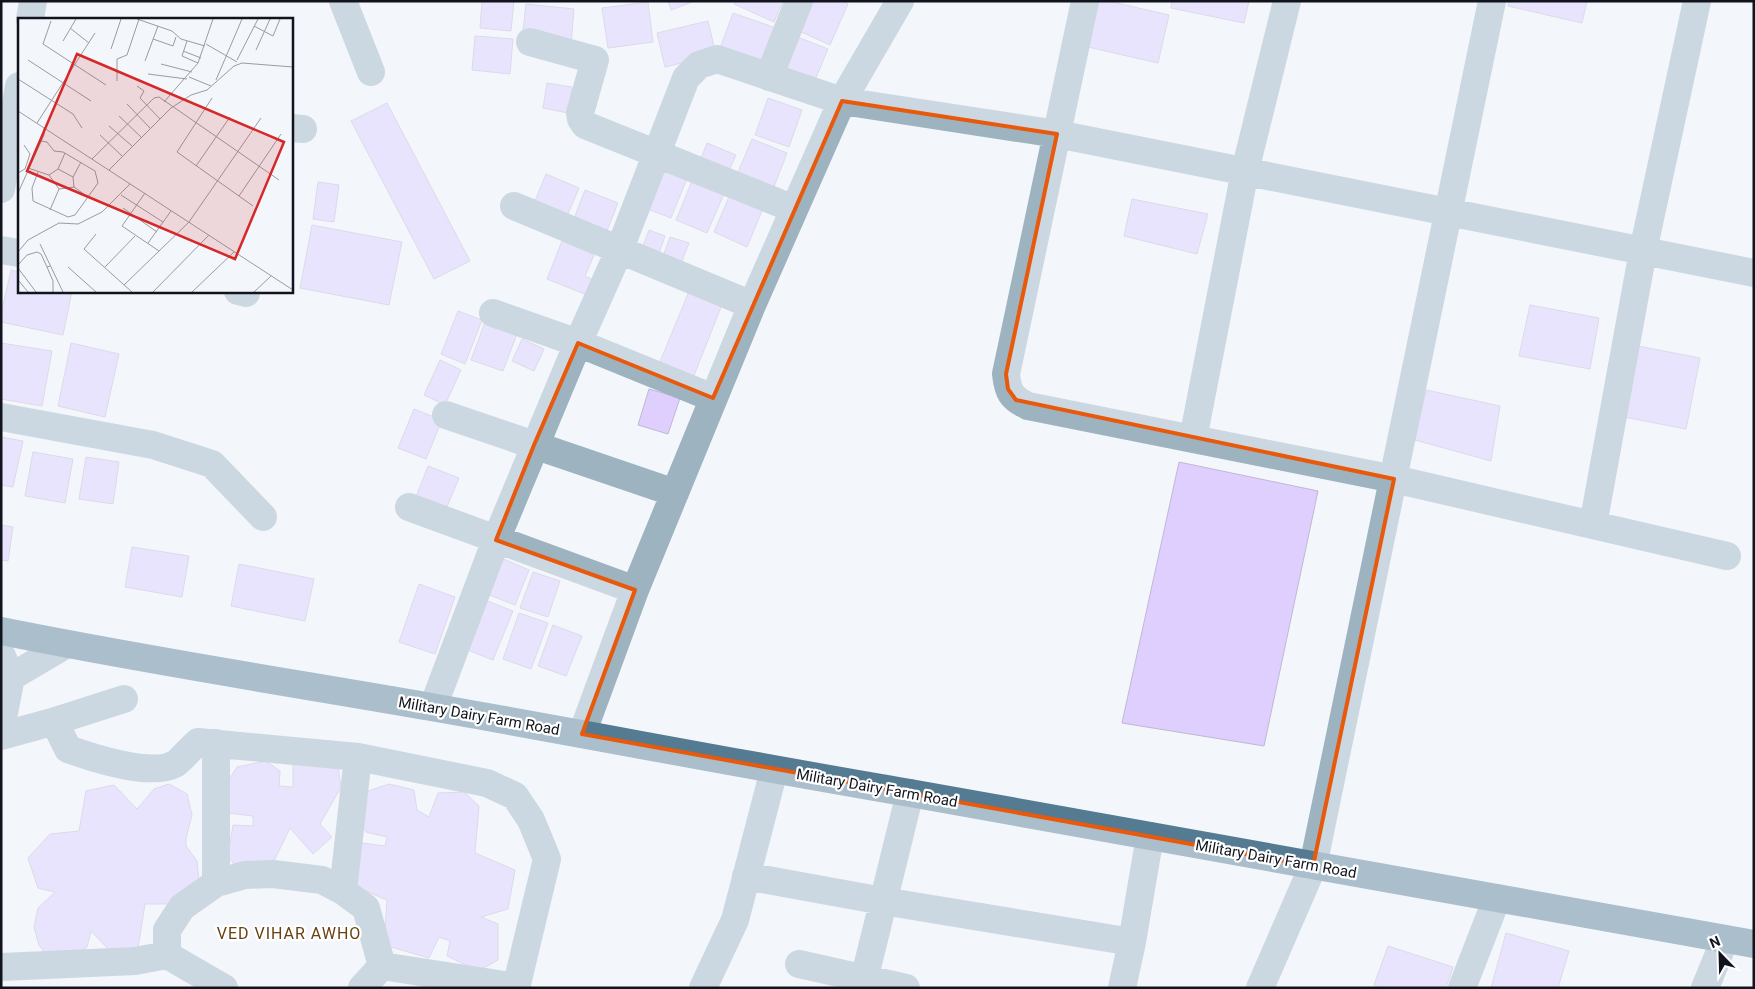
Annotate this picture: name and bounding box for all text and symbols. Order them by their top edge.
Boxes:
inset map [18,18,292,292]
street label: Military Dairy Farm Road [397,693,561,739]
street label: Military Dairy Farm Road [795,765,959,811]
street label: Military Dairy Farm Road [1194,836,1358,882]
district label: VED VIHAR AWHO [217,924,361,943]
north arrow [1695,929,1745,979]
text: N [1707,933,1723,951]

